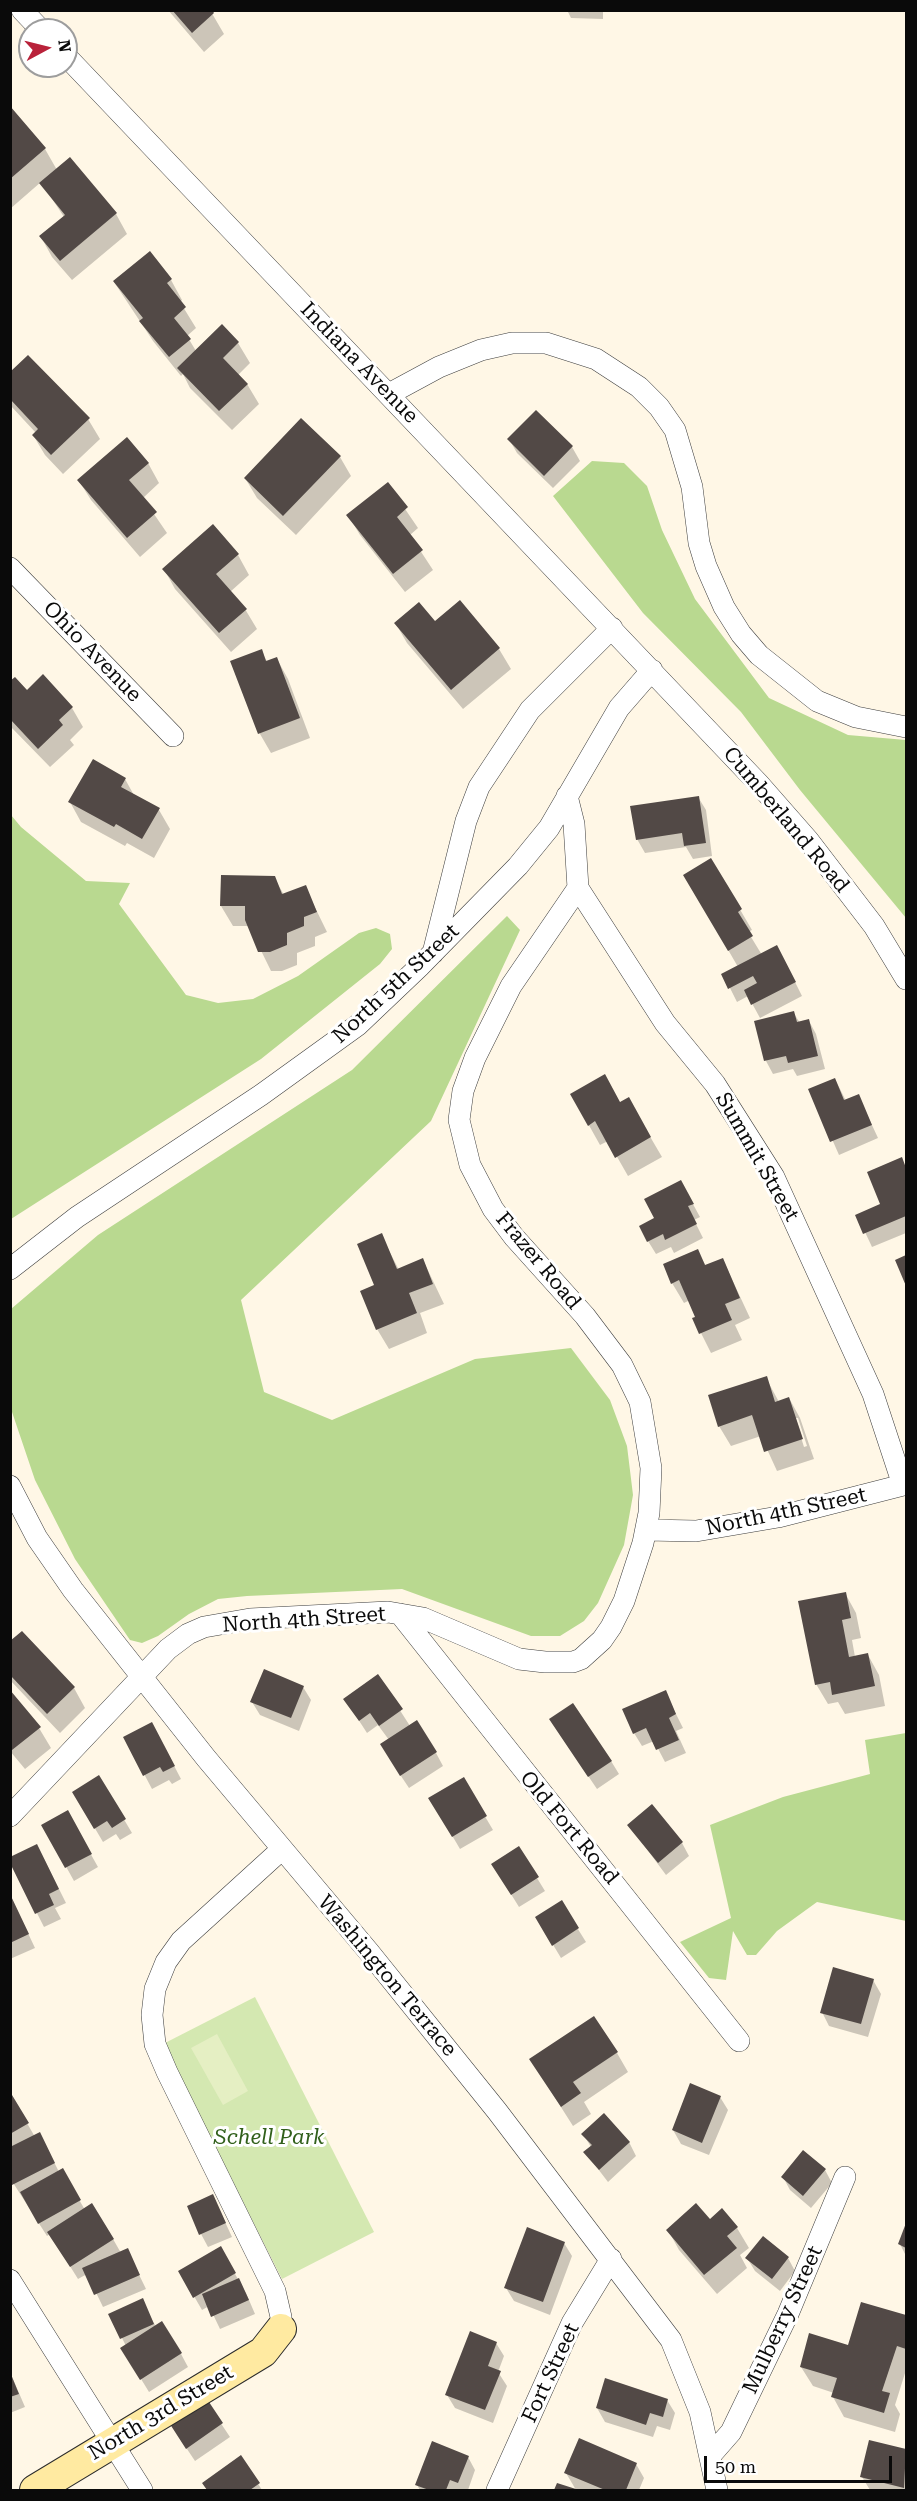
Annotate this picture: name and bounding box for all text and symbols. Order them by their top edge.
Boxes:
north arrow [18,18,78,78]
text: N [54,39,75,53]
street label: Indiana Avenue [295,297,423,429]
street label: Ohio Avenue [38,596,146,708]
street label: Cumberland Road [718,742,854,898]
street label: North 5th Street [327,919,465,1049]
street label: Summit Street [710,1088,804,1226]
street label: Frazer Road [490,1207,586,1315]
street label: North 4th Street [703,1483,869,1541]
street label: North 4th Street [221,1602,387,1638]
street label: Old Fort Road [514,1766,624,1890]
street label: Washington Terrace [312,1890,462,2062]
park label: Schell Park [214,2125,324,2151]
street label: Mulberry Street [738,2242,828,2398]
street label: Fort Street [517,2319,585,2427]
street label: North 3rd Street [84,2360,238,2466]
scale bar [707,2444,894,2482]
text: 50 m [715,2456,756,2477]

